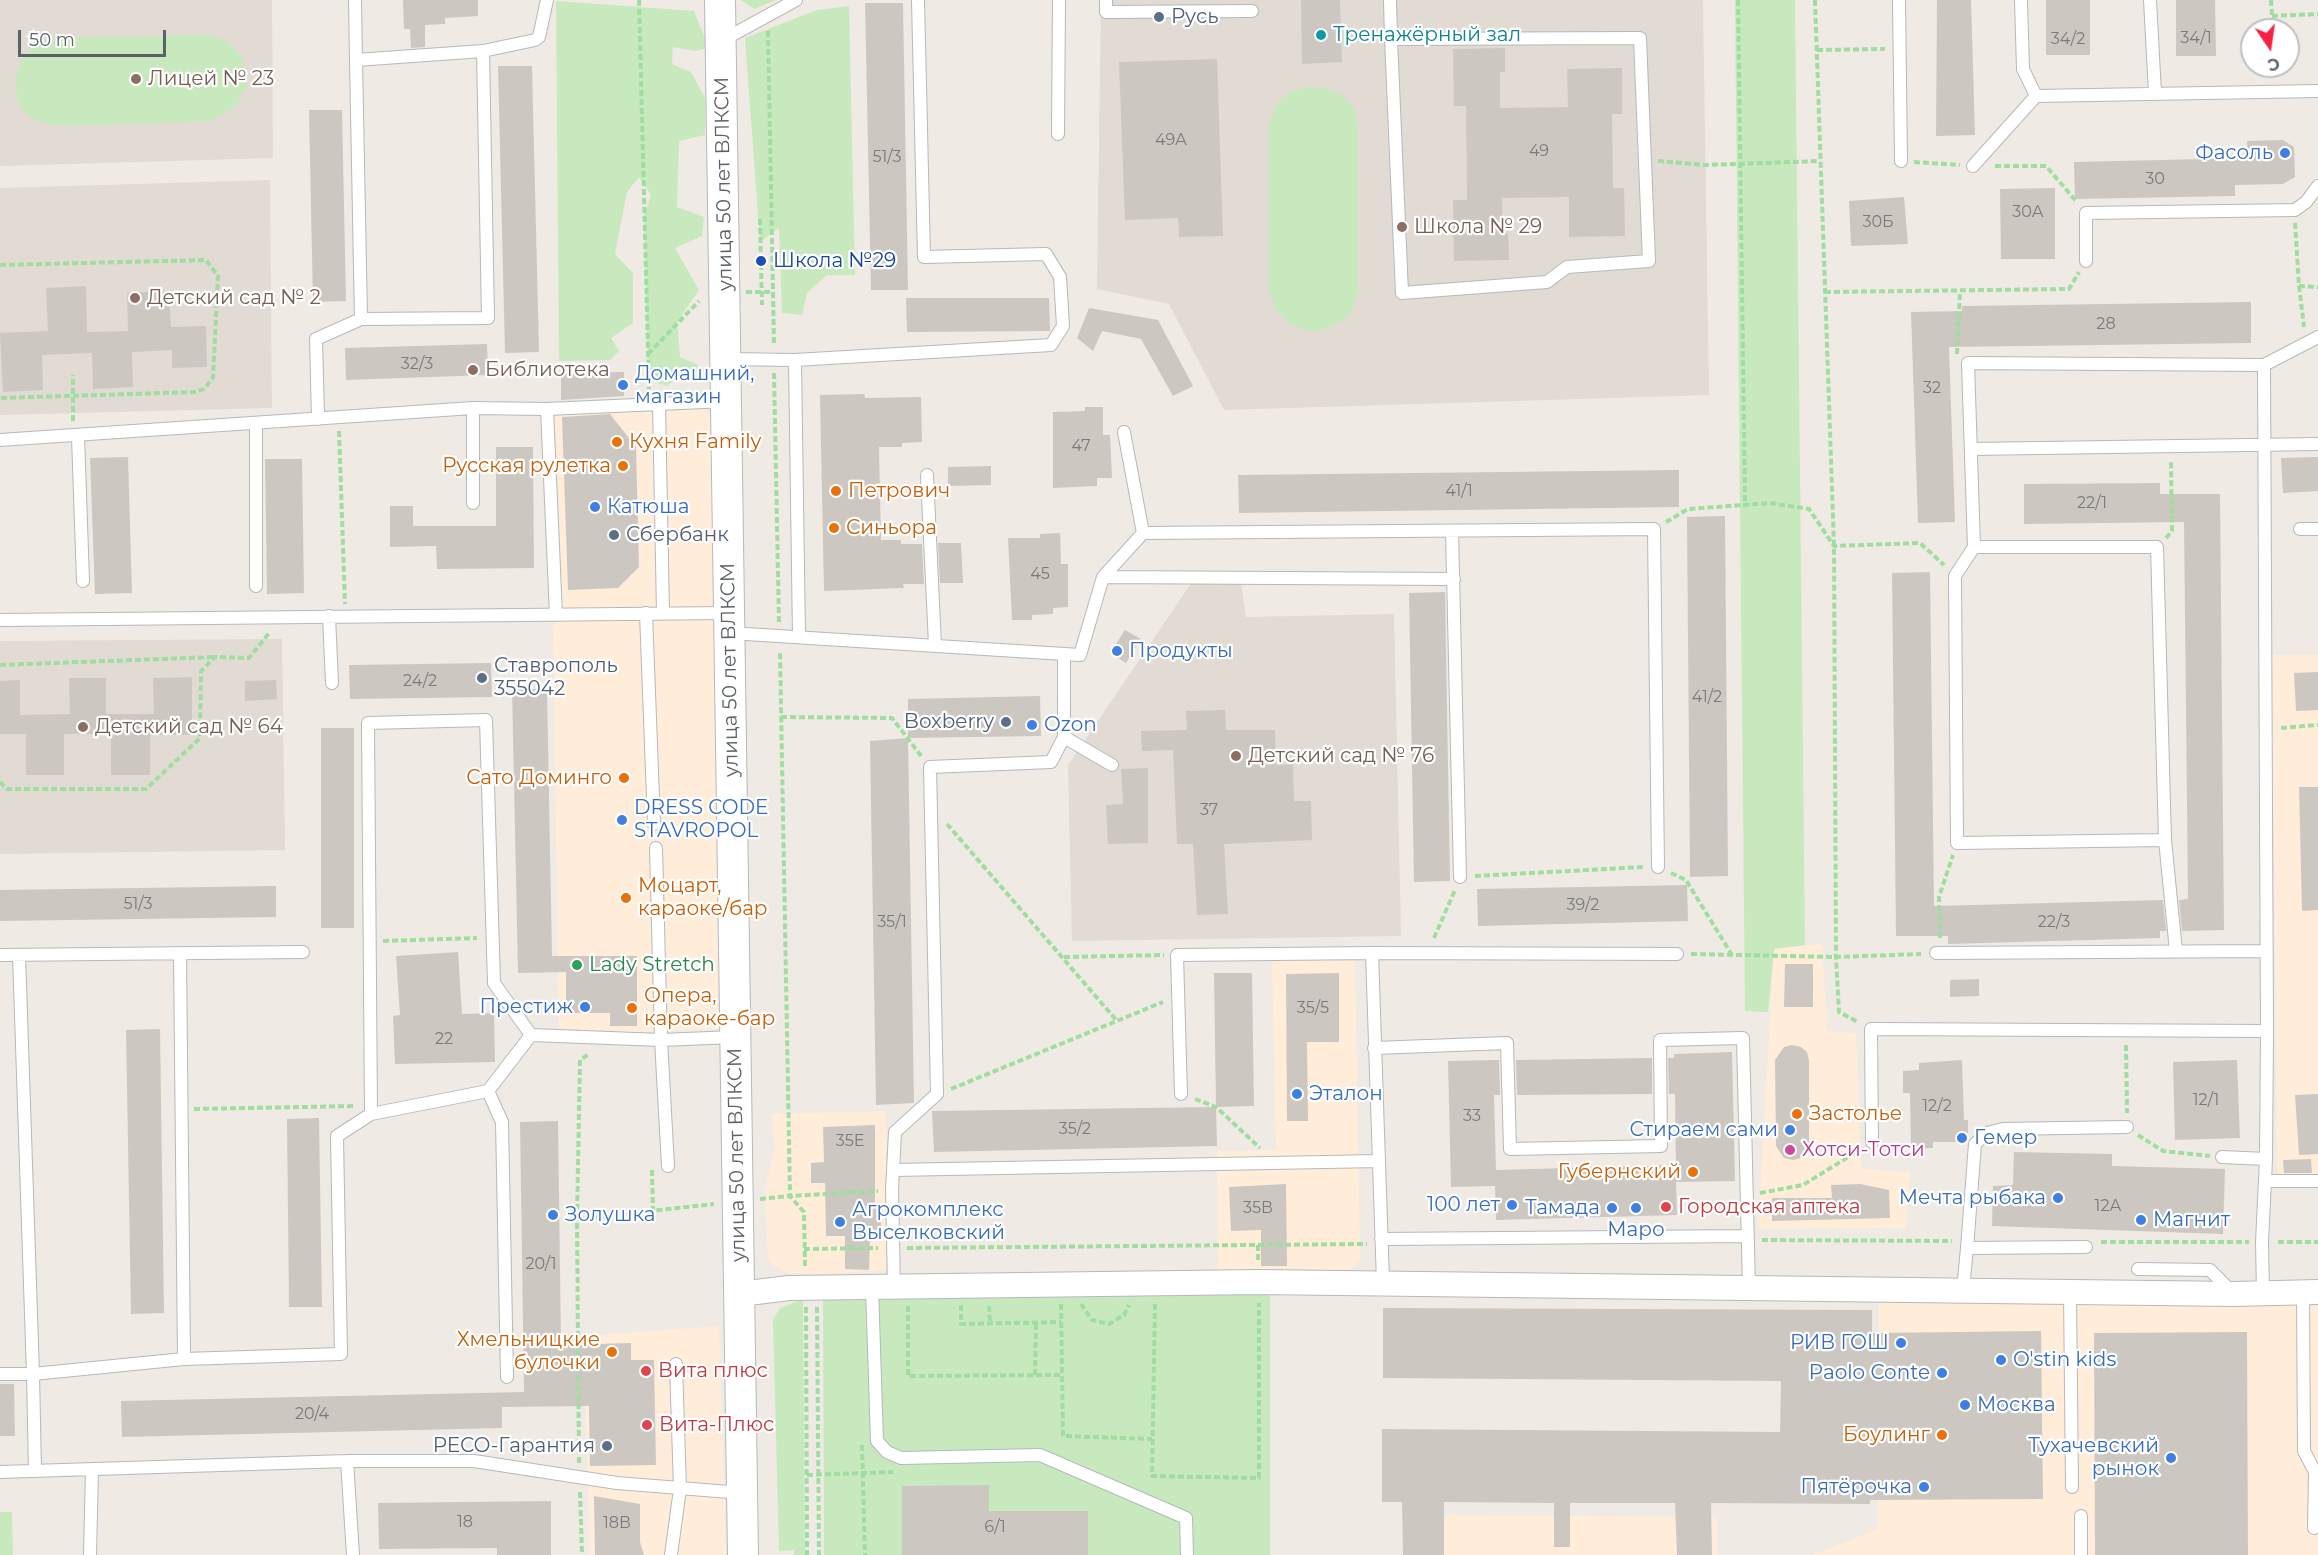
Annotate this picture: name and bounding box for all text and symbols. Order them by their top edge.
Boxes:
place label: Русь [1171,5,1218,29]
marker: Русь [1152,10,1166,24]
scale bar [21,18,170,56]
north arrow [2240,18,2300,78]
place label: Тренажёрный зал [1333,23,1521,47]
marker: Тренажёрный зал [1314,28,1328,42]
house number: 34/1 [2180,28,2212,48]
text: 50 m [29,29,75,51]
house number: 34/2 [2051,29,2085,49]
text: С [2266,54,2282,75]
place label: Лицей № 23 [148,67,274,91]
marker: Лицей № 23 [129,72,143,86]
street label: улица 50 лет ВЛКСМ [710,77,738,291]
house number: 49А [1155,130,1187,150]
house number: 49 [1529,141,1549,161]
place label: Фасоль [2195,141,2273,165]
marker: Фасоль [2278,146,2292,160]
house number: 51/3 [872,147,902,167]
house number: 30 [2145,169,2165,189]
house number: 30А [2012,202,2044,222]
house number: 30Б [1862,212,1894,232]
place label: Школа № 29 [1414,215,1542,239]
marker: Школа № 29 [1395,220,1409,234]
place label: Школа №29 [773,249,896,273]
marker: Школа №29 [754,254,768,268]
place label: Детский сад № 2 [147,286,321,310]
marker: Детский сад № 2 [128,291,142,305]
house number: 28 [2096,314,2116,334]
house number: 32/3 [401,354,433,374]
place label: Библиотека [485,358,610,382]
place label: Домашний, магазин [635,362,755,409]
marker: Библиотека [466,363,480,377]
marker: Домашний, магазин [616,378,630,392]
house number: 32 [1923,378,1941,398]
place label: Кухня Family [629,430,761,454]
marker: Кухня Family [610,435,624,449]
house number: 47 [1071,436,1091,456]
place label: Русская рулетка [442,454,611,478]
marker: Русская рулетка [616,459,630,473]
place label: Петрович [848,479,950,503]
house number: 41/1 [1445,481,1473,501]
marker: Петрович [829,484,843,498]
house number: 22/1 [2077,493,2107,513]
place label: Катюша [607,495,689,519]
marker: Катюша [588,500,602,514]
place label: Синьора [846,516,937,540]
marker: Синьора [827,521,841,535]
place label: Сбербанк [626,523,729,547]
marker: Сбербанк [607,528,621,542]
street label: улица 50 лет ВЛКСМ [716,563,744,777]
house number: 45 [1030,564,1050,584]
place label: Продукты [1129,639,1233,663]
marker: Продукты [1110,644,1124,658]
place label: Ставрополь 355042 [494,654,618,701]
house number: 24/2 [403,671,437,691]
marker: Ставрополь 355042 [475,671,489,685]
house number: 41/2 [1692,687,1722,707]
place label: Boxberry [904,710,994,734]
place label: Ozon [1044,713,1097,737]
place label: Детский сад № 64 [95,715,283,739]
marker: Boxberry [999,715,1013,729]
marker: Ozon [1025,718,1039,732]
marker: Детский сад № 64 [76,720,90,734]
place label: Детский сад № 76 [1248,744,1434,768]
marker: Детский сад № 76 [1229,749,1243,763]
place label: Сато Доминго [466,766,612,790]
marker: Сато Доминго [617,771,631,785]
place label: DRESS CODE STAVROPOL [634,796,768,843]
house number: 37 [1200,800,1218,820]
marker: DRESS CODE STAVROPOL [615,813,629,827]
place label: Моцарт, караоке/бар [638,874,768,921]
marker: Моцарт, караоке/бар [619,891,633,905]
house number: 51/3 [123,894,153,914]
house number: 39/2 [1567,895,1599,915]
house number: 35/1 [877,912,907,932]
house number: 22/3 [2038,912,2070,932]
place label: Lady Stretch [589,953,715,977]
marker: Lady Stretch [570,958,584,972]
place label: Опера, караоке-бар [644,984,775,1031]
place label: Престиж [480,995,573,1019]
house number: 35/5 [1297,998,1329,1018]
marker: Престиж [578,1000,592,1014]
marker: Опера, караоке-бар [625,1001,639,1015]
house number: 22 [435,1029,453,1049]
street label: улица 50 лет ВЛКСМ [723,1048,751,1262]
place label: Эталон [1309,1082,1383,1106]
marker: Эталон [1290,1087,1304,1101]
house number: 12/1 [2193,1090,2219,1110]
house number: 12/2 [1922,1096,1952,1116]
place label: Застолье [1809,1102,1902,1126]
house number: 33 [1463,1106,1481,1126]
marker: Застолье [1790,1107,1804,1121]
place label: Стираем сами [1630,1118,1778,1142]
house number: 35/2 [1059,1119,1091,1139]
marker: Стираем сами [1783,1123,1797,1137]
place label: Гемер [1974,1126,2037,1150]
house number: 35Е [836,1131,864,1151]
marker: Гемер [1955,1131,1969,1145]
place label: Хотси-Тотси [1802,1138,1925,1162]
marker: Хотси-Тотси [1783,1143,1797,1157]
place label: Губернский [1558,1160,1681,1184]
marker: Губернский [1686,1165,1700,1179]
place label: Мечта рыбака [1899,1186,2046,1210]
marker: Мечта рыбака [2051,1191,2065,1205]
place label: 100 лет [1427,1193,1500,1217]
place label: Городская аптека [1678,1195,1860,1219]
place label: Тамада [1525,1196,1600,1220]
house number: 12А [2095,1196,2121,1216]
place label: Агрокомплекс Выселковский [852,1198,1005,1245]
house number: 35В [1243,1198,1273,1218]
marker: 100 лет [1505,1198,1519,1212]
marker: Городская аптека [1659,1200,1673,1214]
marker: Тамада [1605,1201,1619,1215]
marker: Маро [1629,1201,1643,1215]
place label: Золушка [565,1203,656,1227]
marker: Золушка [546,1208,560,1222]
place label: Магнит [2153,1208,2230,1232]
marker: Магнит [2134,1213,2148,1227]
marker: Агрокомплекс Выселковский [833,1215,847,1229]
place label: Маро [1607,1218,1665,1242]
house number: 20/1 [526,1254,556,1274]
place label: Хмельницкие булочки [457,1328,600,1375]
place label: РИВ ГОШ [1790,1331,1889,1355]
marker: РИВ ГОШ [1894,1336,1908,1350]
marker: Хмельницкие булочки [605,1345,619,1359]
place label: O'stin kids [2013,1348,2116,1372]
marker: O'stin kids [1994,1353,2008,1367]
place label: Вита плюс [658,1359,768,1383]
place label: Paolo Conte [1809,1361,1930,1385]
marker: Вита плюс [639,1364,653,1378]
marker: Paolo Conte [1935,1366,1949,1380]
place label: Москва [1977,1393,2056,1417]
marker: Москва [1958,1398,1972,1412]
house number: 20/4 [295,1404,329,1424]
place label: Вита-Плюс [659,1413,774,1437]
marker: Вита-Плюс [640,1418,654,1432]
place label: Боулинг [1843,1423,1930,1447]
marker: Боулинг [1935,1428,1949,1442]
place label: РЕСО-Гарантия [433,1434,595,1458]
place label: Тухачевский рынок [2028,1434,2159,1481]
marker: РЕСО-Гарантия [600,1439,614,1453]
marker: Тухачевский рынок [2164,1451,2178,1465]
place label: Пятёрочка [1801,1475,1912,1499]
marker: Пятёрочка [1917,1480,1931,1494]
house number: 18 [457,1512,473,1532]
house number: 18В [603,1513,631,1533]
house number: 6/1 [984,1517,1006,1537]

